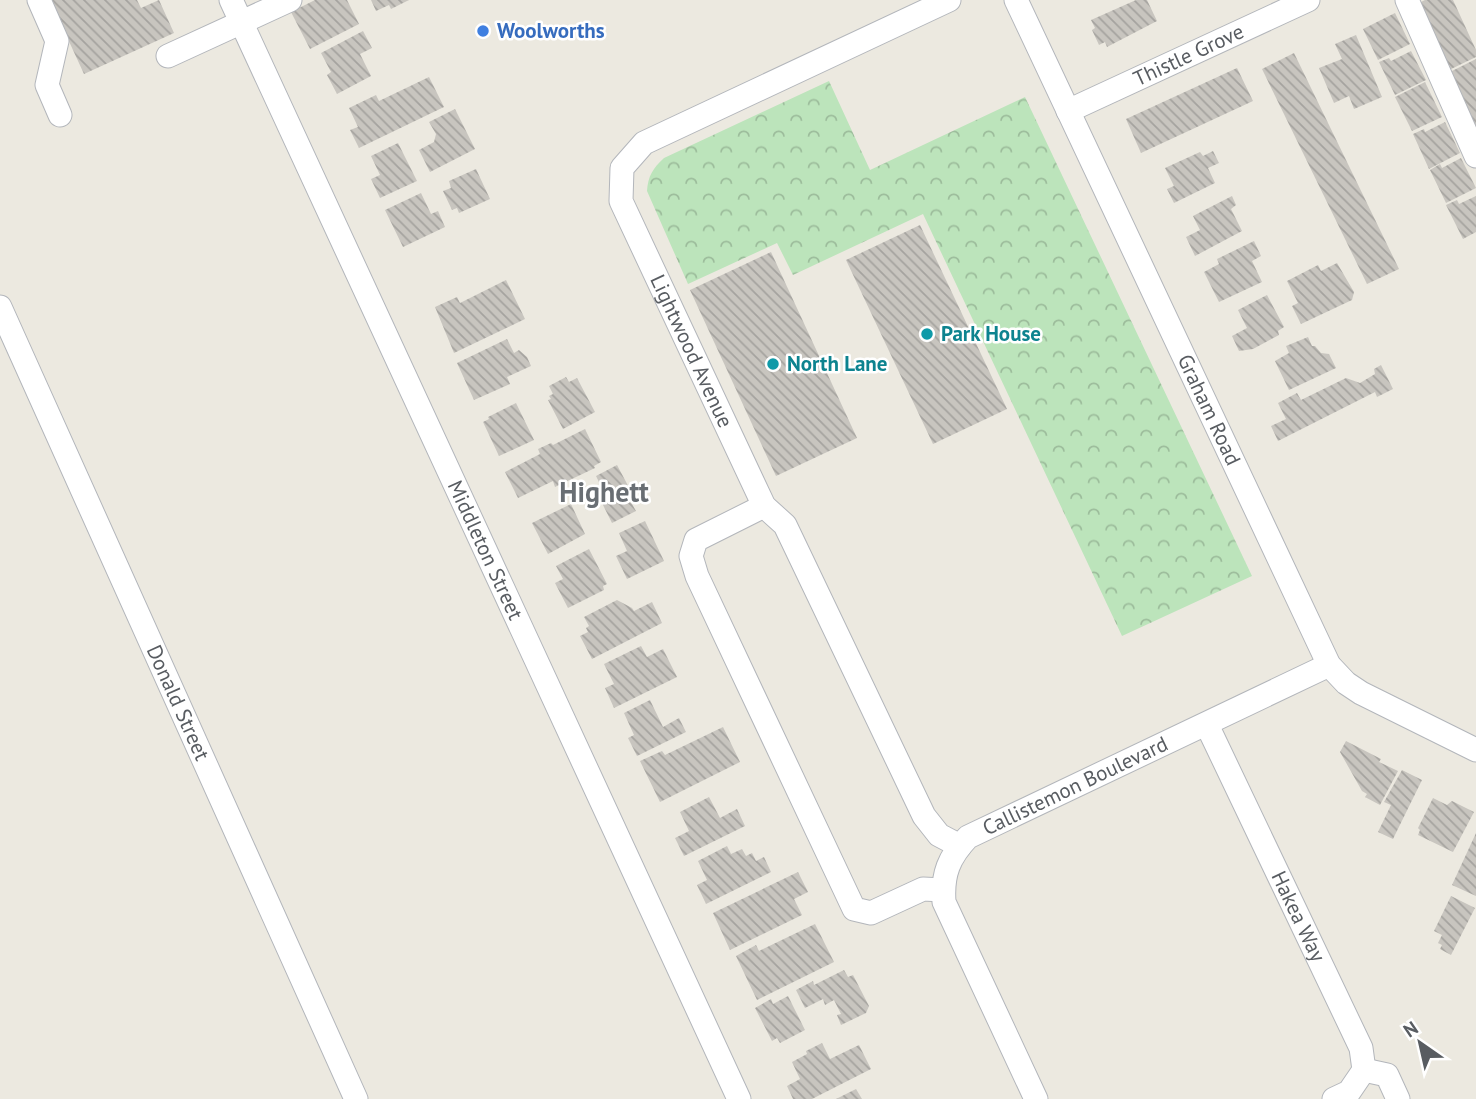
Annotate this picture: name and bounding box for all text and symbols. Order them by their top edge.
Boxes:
place label: Woolworths [497,17,605,44]
street label: Thistle Grove [1129,18,1248,92]
marker: Woolworths [475,23,491,39]
street label: Lightwood Avenue [644,270,739,432]
place label: Park House [941,320,1041,347]
marker: Park House [919,326,935,342]
place label: North Lane [787,350,888,377]
street label: Graham Road [1172,350,1247,469]
marker: North Lane [765,356,781,372]
district label: Highett [559,473,649,510]
street label: Middleton Street [442,476,530,624]
street label: Donald Street [141,641,216,765]
street label: Callistemon Boulevard [978,730,1172,841]
street label: Hakea Way [1266,866,1332,966]
north arrow [1385,1008,1455,1078]
text: N [1399,1015,1422,1042]

